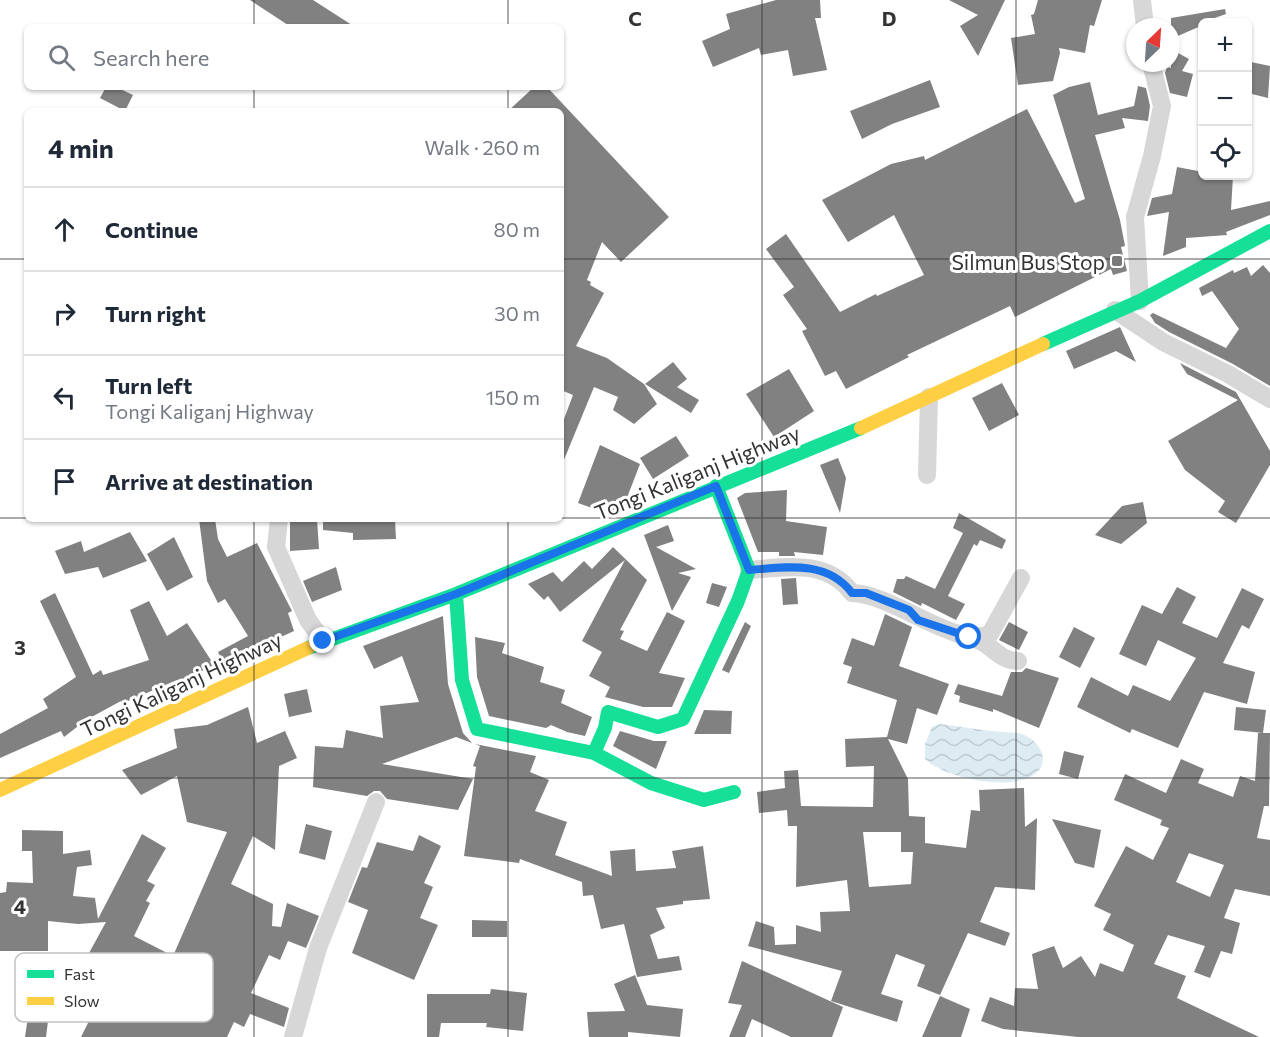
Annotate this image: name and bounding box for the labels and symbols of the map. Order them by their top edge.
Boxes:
text: C [628,6,642,30]
text: D [882,6,896,30]
north arrow [1126,18,1180,72]
place label: Silmun Bus Stop [951,249,1105,274]
marker: Silmun Bus Stop [1110,254,1124,268]
street label: Tongi Kaliganj Highway [591,419,803,525]
route start [955,623,981,649]
street label: Tongi Kaliganj Highway [76,626,286,742]
route end [309,627,335,653]
text: 3 [14,635,26,659]
text: 4 [14,894,26,918]
legend [15,953,213,1022]
text: Fast [64,964,95,983]
text: Slow [64,991,100,1010]

